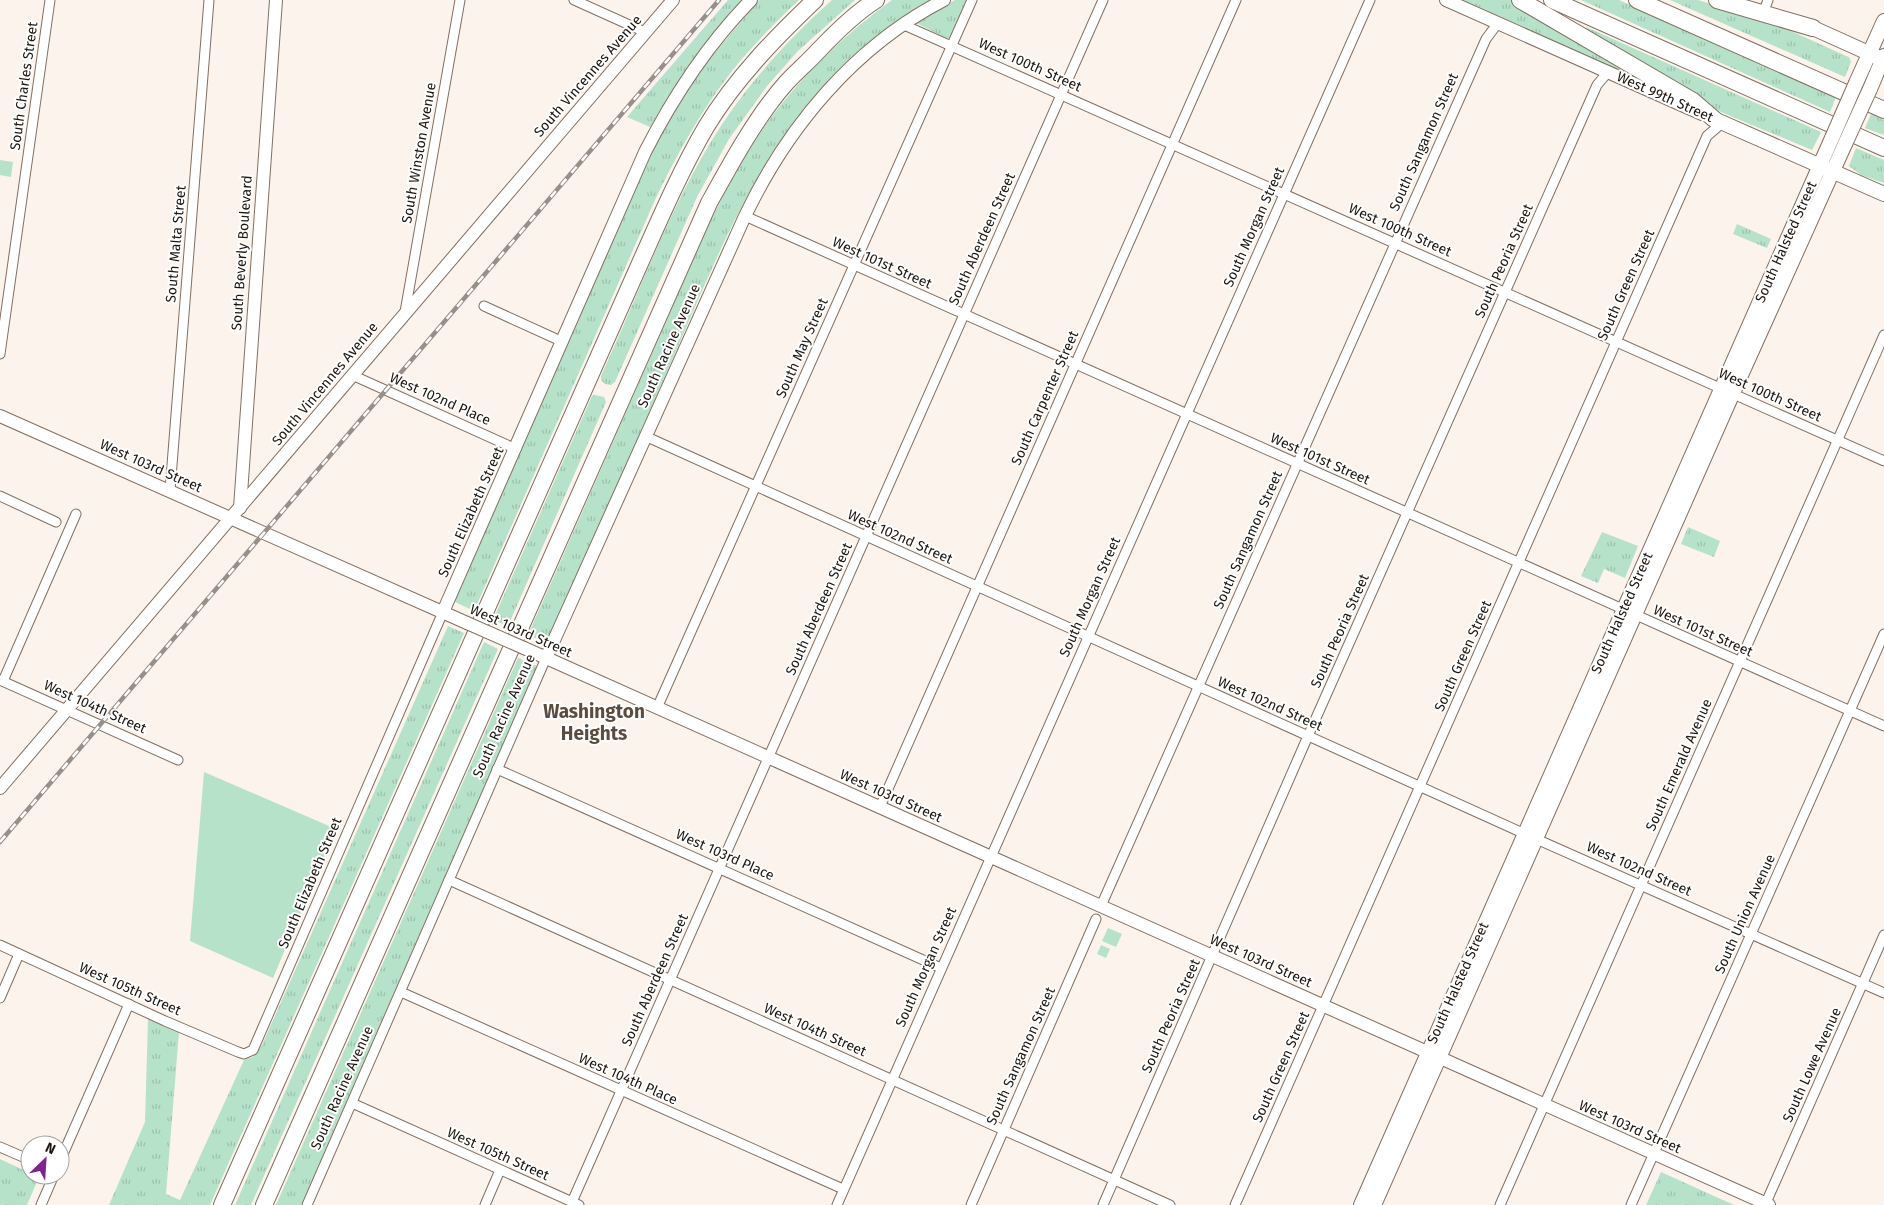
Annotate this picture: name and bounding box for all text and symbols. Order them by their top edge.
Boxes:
street label: South Vincennes Avenue [531,12,645,140]
street label: South Charles Street [7,20,42,151]
street label: West 100th Street [976,35,1085,96]
street label: West 99th Street [1614,68,1717,126]
street label: South Sangamon Street [1386,70,1462,214]
street label: South Winston Avenue [398,81,440,225]
street label: South Morgan Street [1220,163,1289,290]
street label: South Aberdeen Street [945,169,1019,308]
street label: South Beverly Boulevard [228,175,256,331]
street label: South Halsted Street [1752,178,1821,305]
street label: South Malta Street [162,184,190,303]
street label: West 100th Street [1346,200,1455,261]
street label: South Peoria Street [1471,200,1537,321]
street label: South Green Street [1594,226,1659,343]
street label: West 101st Street [830,233,935,293]
street label: South Racine Avenue [634,282,704,410]
street label: South May Street [772,294,832,401]
street label: South Vincennes Avenue [268,319,382,449]
street label: South Carpenter Street [1008,327,1083,468]
street label: West 100th Street [1716,365,1825,426]
street label: West 102nd Place [387,369,493,429]
street label: West 101st Street [1268,429,1373,489]
street label: West 103rd Street [97,436,206,497]
street label: South Elizabeth Street [435,443,508,580]
street label: South Sangamon Street [1210,468,1286,612]
street label: West 102nd Street [845,506,956,568]
street label: South Morgan Street [1056,533,1125,660]
street label: South Aberdeen Street [782,539,856,678]
street label: South Halsted Street [1588,549,1657,676]
street label: South Peoria Street [1307,570,1373,691]
street label: South Green Street [1431,597,1496,714]
street label: West 103rd Street [467,601,576,662]
street label: West 101st Street [1651,601,1756,661]
street label: South Racine Avenue [469,652,539,780]
street label: West 102nd Street [1215,673,1326,735]
street label: West 104th Street [41,677,150,738]
street label: South Emerald Avenue [1642,696,1716,834]
district label: Washington Heights [543,700,645,745]
street label: West 103rd Street [837,766,946,827]
street label: South Elizabeth Street [275,814,346,951]
street label: West 103rd Place [673,826,777,884]
street label: West 102nd Street [1584,838,1695,900]
street label: South Union Avenue [1711,852,1779,976]
street label: South Morgan Street [892,903,961,1030]
street label: South Aberdeen Street [618,910,692,1049]
street label: South Halsted Street [1424,919,1493,1046]
street label: West 103rd Street [1207,931,1316,992]
street label: South Peoria Street [1138,955,1204,1076]
street label: West 105th Street [76,959,185,1020]
street label: South Sangamon Street [983,984,1059,1128]
street label: West 104th Street [761,1000,870,1061]
street label: South Lowe Avenue [1779,1005,1845,1125]
street label: South Green Street [1249,1008,1314,1125]
street label: South Racine Avenue [307,1024,377,1152]
street label: West 104th Place [576,1050,680,1108]
street label: West 103rd Street [1576,1097,1685,1158]
street label: West 105th Street [444,1124,553,1185]
north arrow [20,1135,70,1185]
text: N [42,1139,58,1158]

